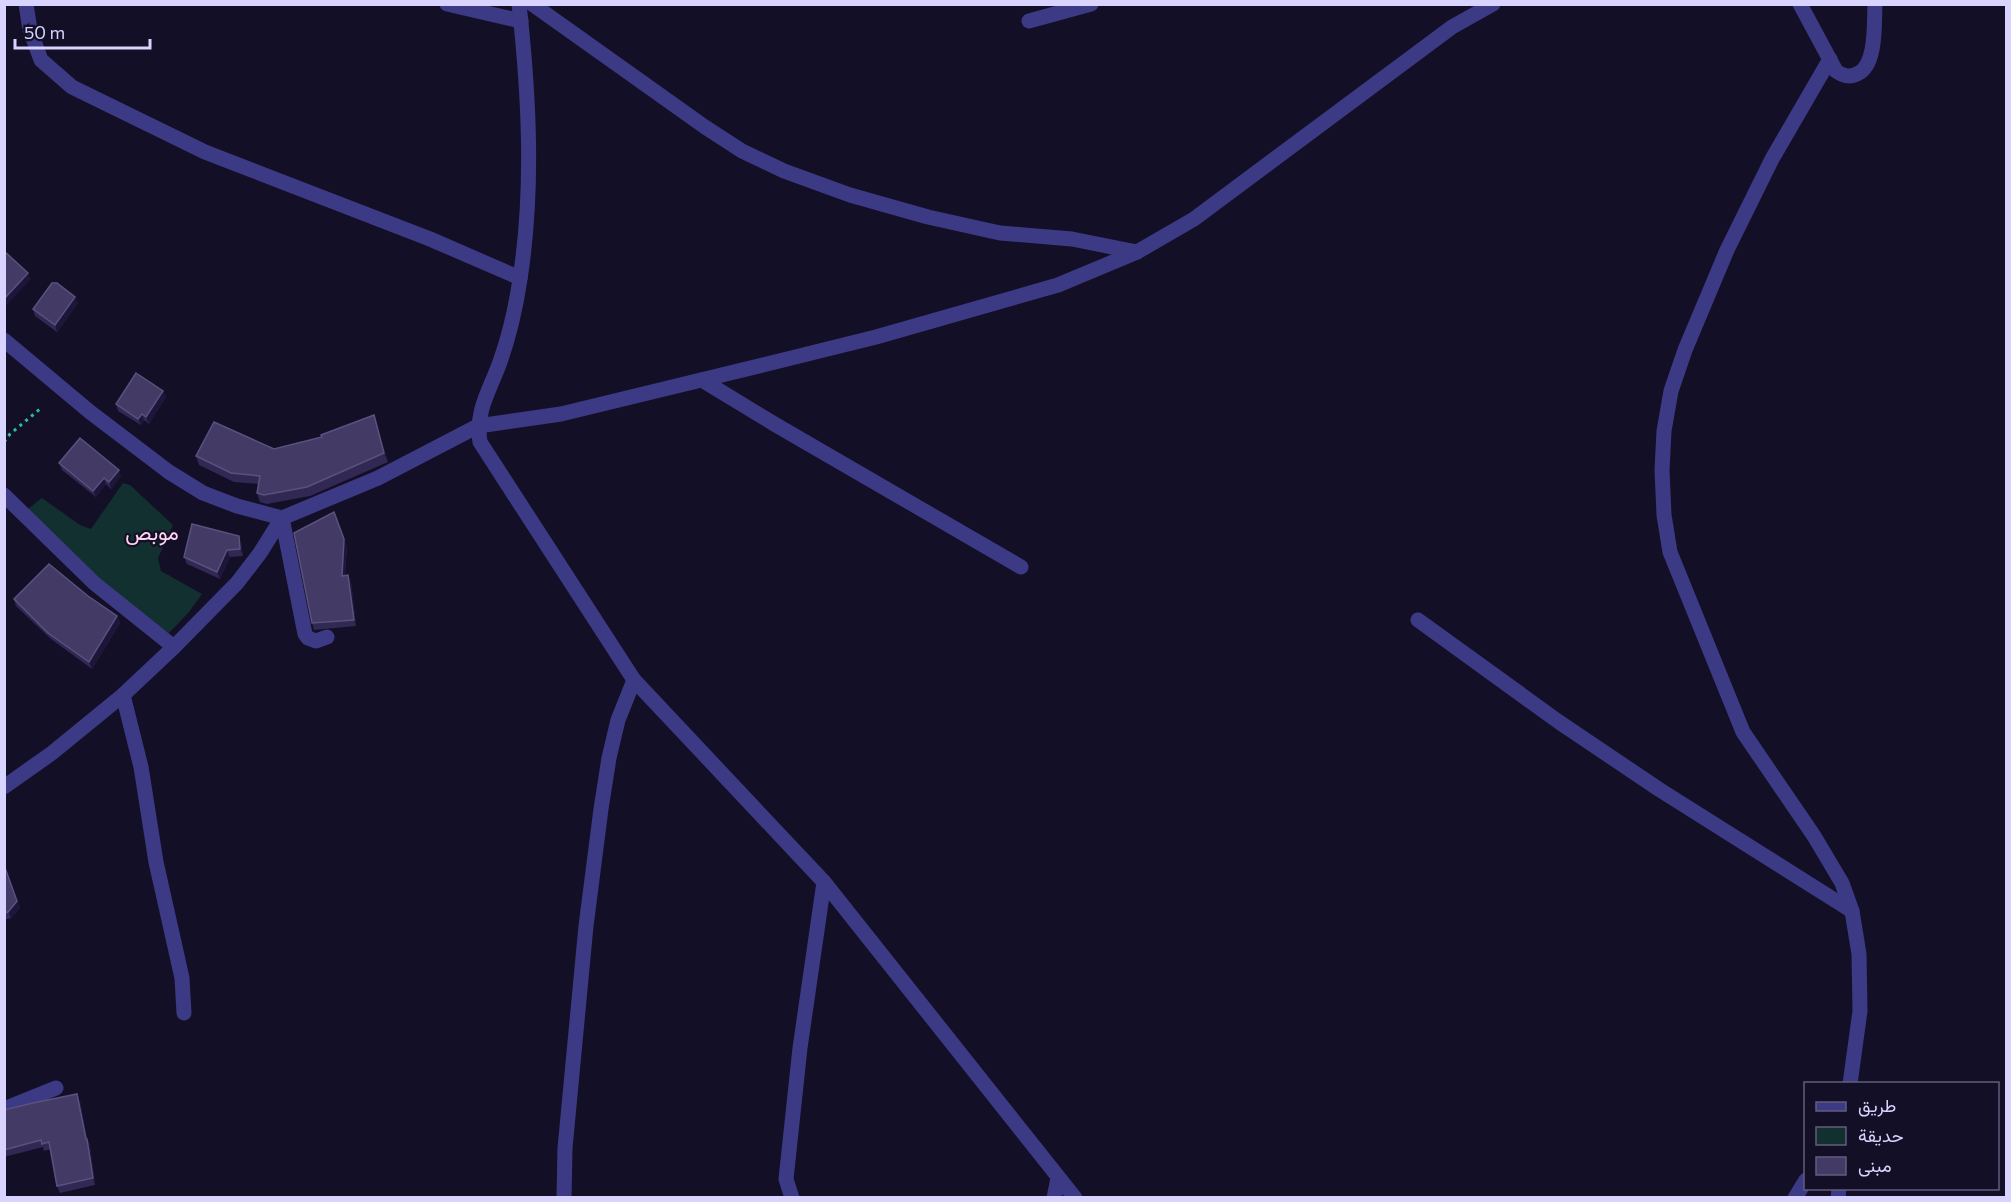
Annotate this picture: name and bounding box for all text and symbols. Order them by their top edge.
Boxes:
scale bar [15,12,150,50]
text: 50 m [24,21,65,43]
district label: موبص [125,519,179,546]
legend [1804,1082,1999,1190]
text: طريق [1858,1094,1896,1117]
text: حديقة [1858,1124,1904,1146]
text: مبنى [1858,1154,1892,1177]

